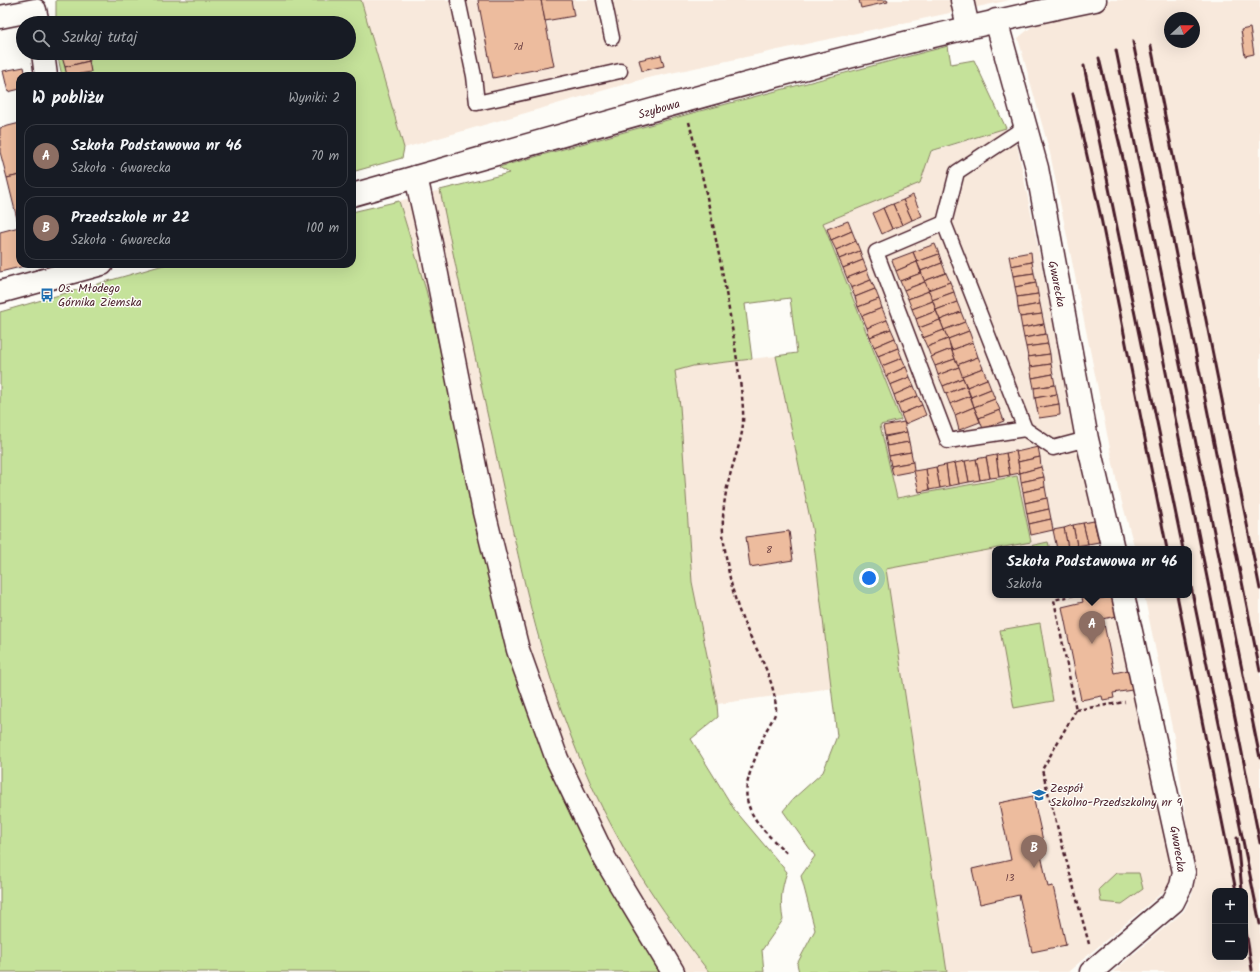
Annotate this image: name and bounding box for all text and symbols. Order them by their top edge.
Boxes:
north arrow [1164,12,1200,48]
search box [16,16,356,60]
text: Szukaj tutaj [62,26,137,50]
icon: search [30,27,52,49]
house number: 7d [513,39,524,55]
text: W pobliżu [32,85,103,112]
text: Wyniki: 2 [289,88,340,109]
street label: Szybowa [636,94,683,125]
text: Szkoła Podstawowa nr 46 [71,134,242,158]
text: A [42,146,50,167]
text: 70 m [311,146,339,167]
text: Szkoła · Gwarecka [71,158,171,179]
text: Przedszkole nr 22 [71,206,190,230]
text: B [42,218,50,239]
text: 100 m [306,218,339,239]
text: Szkoła · Gwarecka [71,230,171,251]
street label: Gwarecka [1043,259,1070,309]
place label: Os. Młodego Górnika Ziemska [58,279,142,312]
bus stop icon: Os. Młodego Górnika Ziemska [39,287,55,303]
house number: 8 [766,542,773,558]
popup [992,546,1192,598]
text: Szkoła Podstawowa nr 46 [1007,550,1177,574]
your location [859,568,879,588]
text: Szkoła [1007,574,1042,595]
pin: A [1079,611,1105,644]
place label: Zespół Szkolno-Przedszkolny nr 9 [1050,779,1183,812]
school or university icon: Zespół Szkolno-Przedszkolny nr 9 [1031,787,1047,803]
street label: Gwarecka [1164,824,1191,874]
pin: B [1021,835,1047,868]
house number: 13 [1006,870,1015,886]
map controls [1212,888,1248,960]
button: + [1212,888,1248,924]
button: − [1212,924,1248,960]

